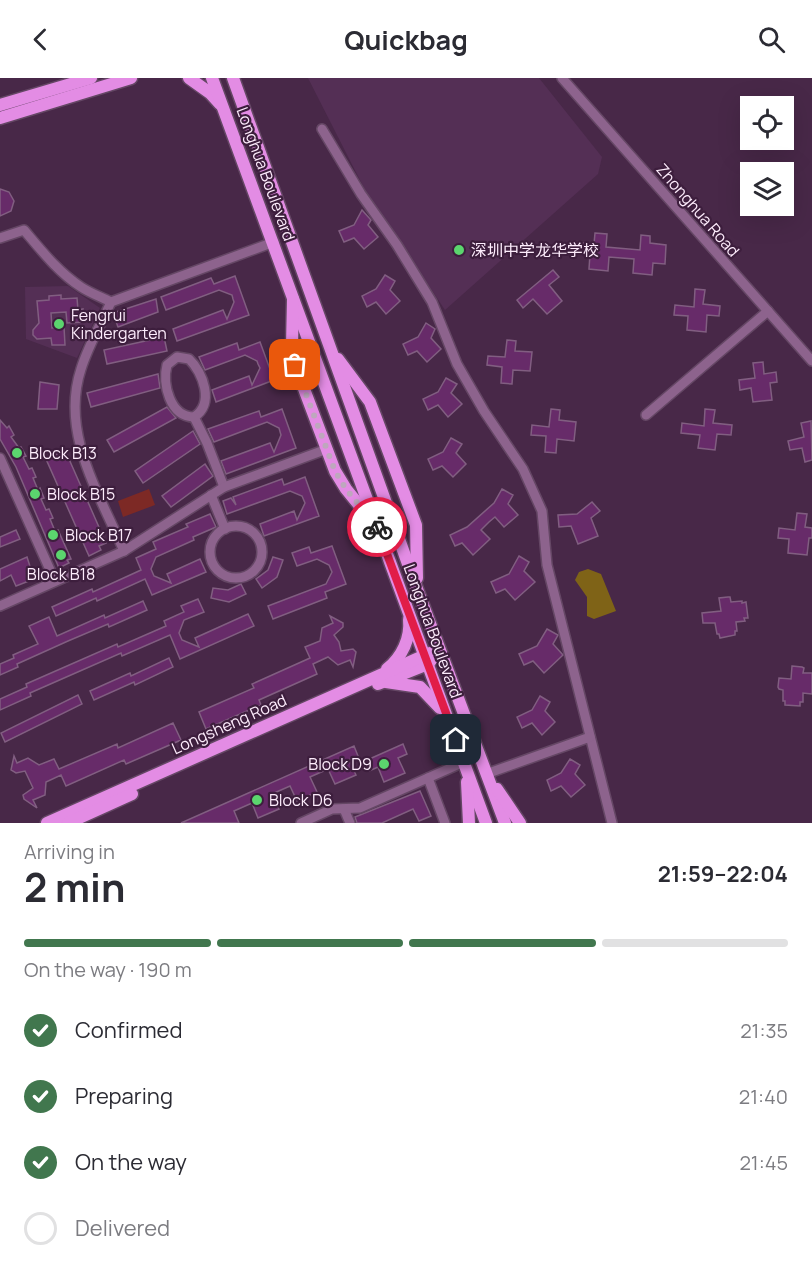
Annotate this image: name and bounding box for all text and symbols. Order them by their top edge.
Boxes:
text: Quickbag [344,21,468,58]
icon: back [24,23,57,56]
icon: search [755,23,788,56]
map controls [740,96,794,216]
button: locate [740,96,794,150]
street label: Longhua Boulevard [232,104,300,244]
street label: Zhonghua Road [651,159,745,261]
button: layers [740,162,794,216]
place label: 深圳中学龙华学校 [471,239,599,261]
marker: 深圳中学龙华学校 [452,243,466,257]
place label: Fengrui Kindergarten [71,304,167,344]
marker: Fengrui Kindergarten [52,317,66,331]
pin [269,339,320,390]
icon: bag [278,348,311,381]
place label: Block B13 [29,442,97,464]
marker: Block B13 [10,446,24,460]
place label: Block B15 [47,483,115,505]
marker: Block B15 [28,487,42,501]
courier [347,497,407,557]
icon: bike [361,511,394,544]
place label: Block B17 [65,524,132,546]
marker: Block B17 [46,528,60,542]
marker: Block B18 [54,548,68,562]
street label: Longhua Boulevard [399,561,467,701]
place label: Block B18 [27,563,95,585]
street label: Longsheng Road [168,689,290,759]
pin [430,714,481,765]
icon: home [439,723,472,756]
place label: Block D9 [308,753,372,775]
marker: Block D9 [377,757,391,771]
place label: Block D6 [269,789,333,811]
marker: Block D6 [250,793,264,807]
text: Arriving in [24,838,115,865]
text: 21:59–22:04 [658,859,788,889]
text: 2 min [24,860,125,914]
text: On the way · 190 m [24,956,192,983]
icon: check [24,1014,57,1047]
text: Confirmed [75,1015,183,1045]
text: 21:35 [740,1017,788,1044]
icon: check [24,1080,57,1113]
text: Preparing [75,1081,173,1111]
text: 21:40 [739,1083,788,1110]
icon: check [24,1146,57,1179]
text: On the way [75,1147,187,1177]
text: 21:45 [739,1149,788,1176]
text: Delivered [75,1213,170,1243]

